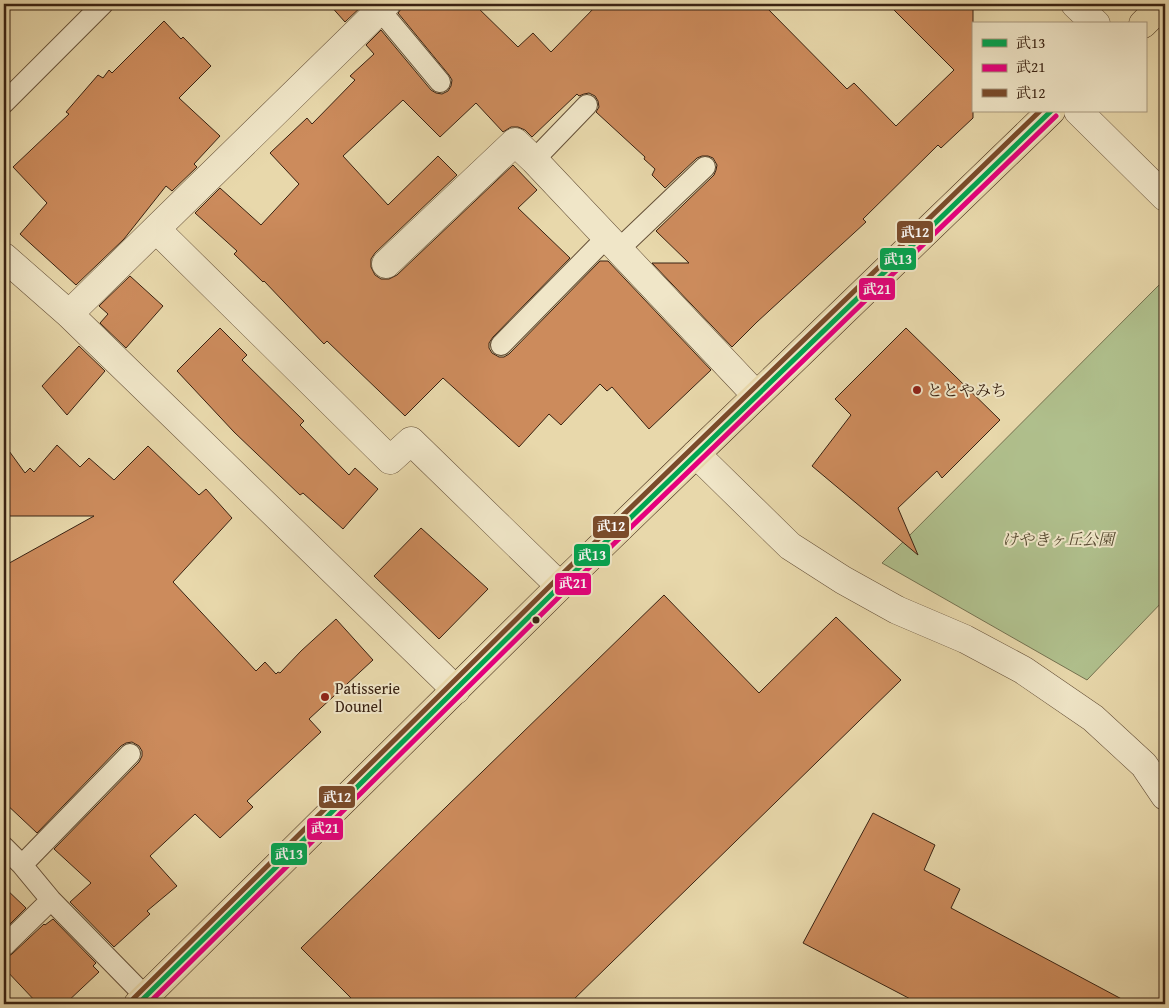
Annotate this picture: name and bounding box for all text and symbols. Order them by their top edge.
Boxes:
legend [972,22,1146,112]
text: 武13 [1016,32,1045,53]
text: 武21 [1016,56,1045,77]
text: 武12 [1016,82,1045,103]
line badge: 武12 [896,220,934,244]
text: 武12 [901,222,929,242]
line badge: 武13 [879,247,917,271]
text: 武13 [884,249,912,269]
line badge: 武21 [858,277,896,301]
text: 武21 [863,279,891,299]
place label: ととやみち [927,378,1007,402]
marker: ととやみち [911,384,923,396]
line badge: 武12 [592,515,630,539]
text: 武12 [597,516,625,536]
park label: けやきヶ丘公園 [1002,527,1117,551]
line badge: 武13 [573,543,611,567]
text: 武13 [578,545,606,565]
line badge: 武21 [554,572,592,596]
text: 武21 [559,573,587,593]
unlabelled marker [531,615,541,625]
place label: Patisserie Dounel [335,676,400,718]
marker: Patisserie Dounel [319,691,331,703]
line badge: 武12 [318,785,356,809]
text: 武12 [323,787,351,807]
line badge: 武21 [306,817,344,841]
text: 武21 [311,818,339,838]
line badge: 武13 [270,842,308,866]
text: 武13 [275,844,303,864]

